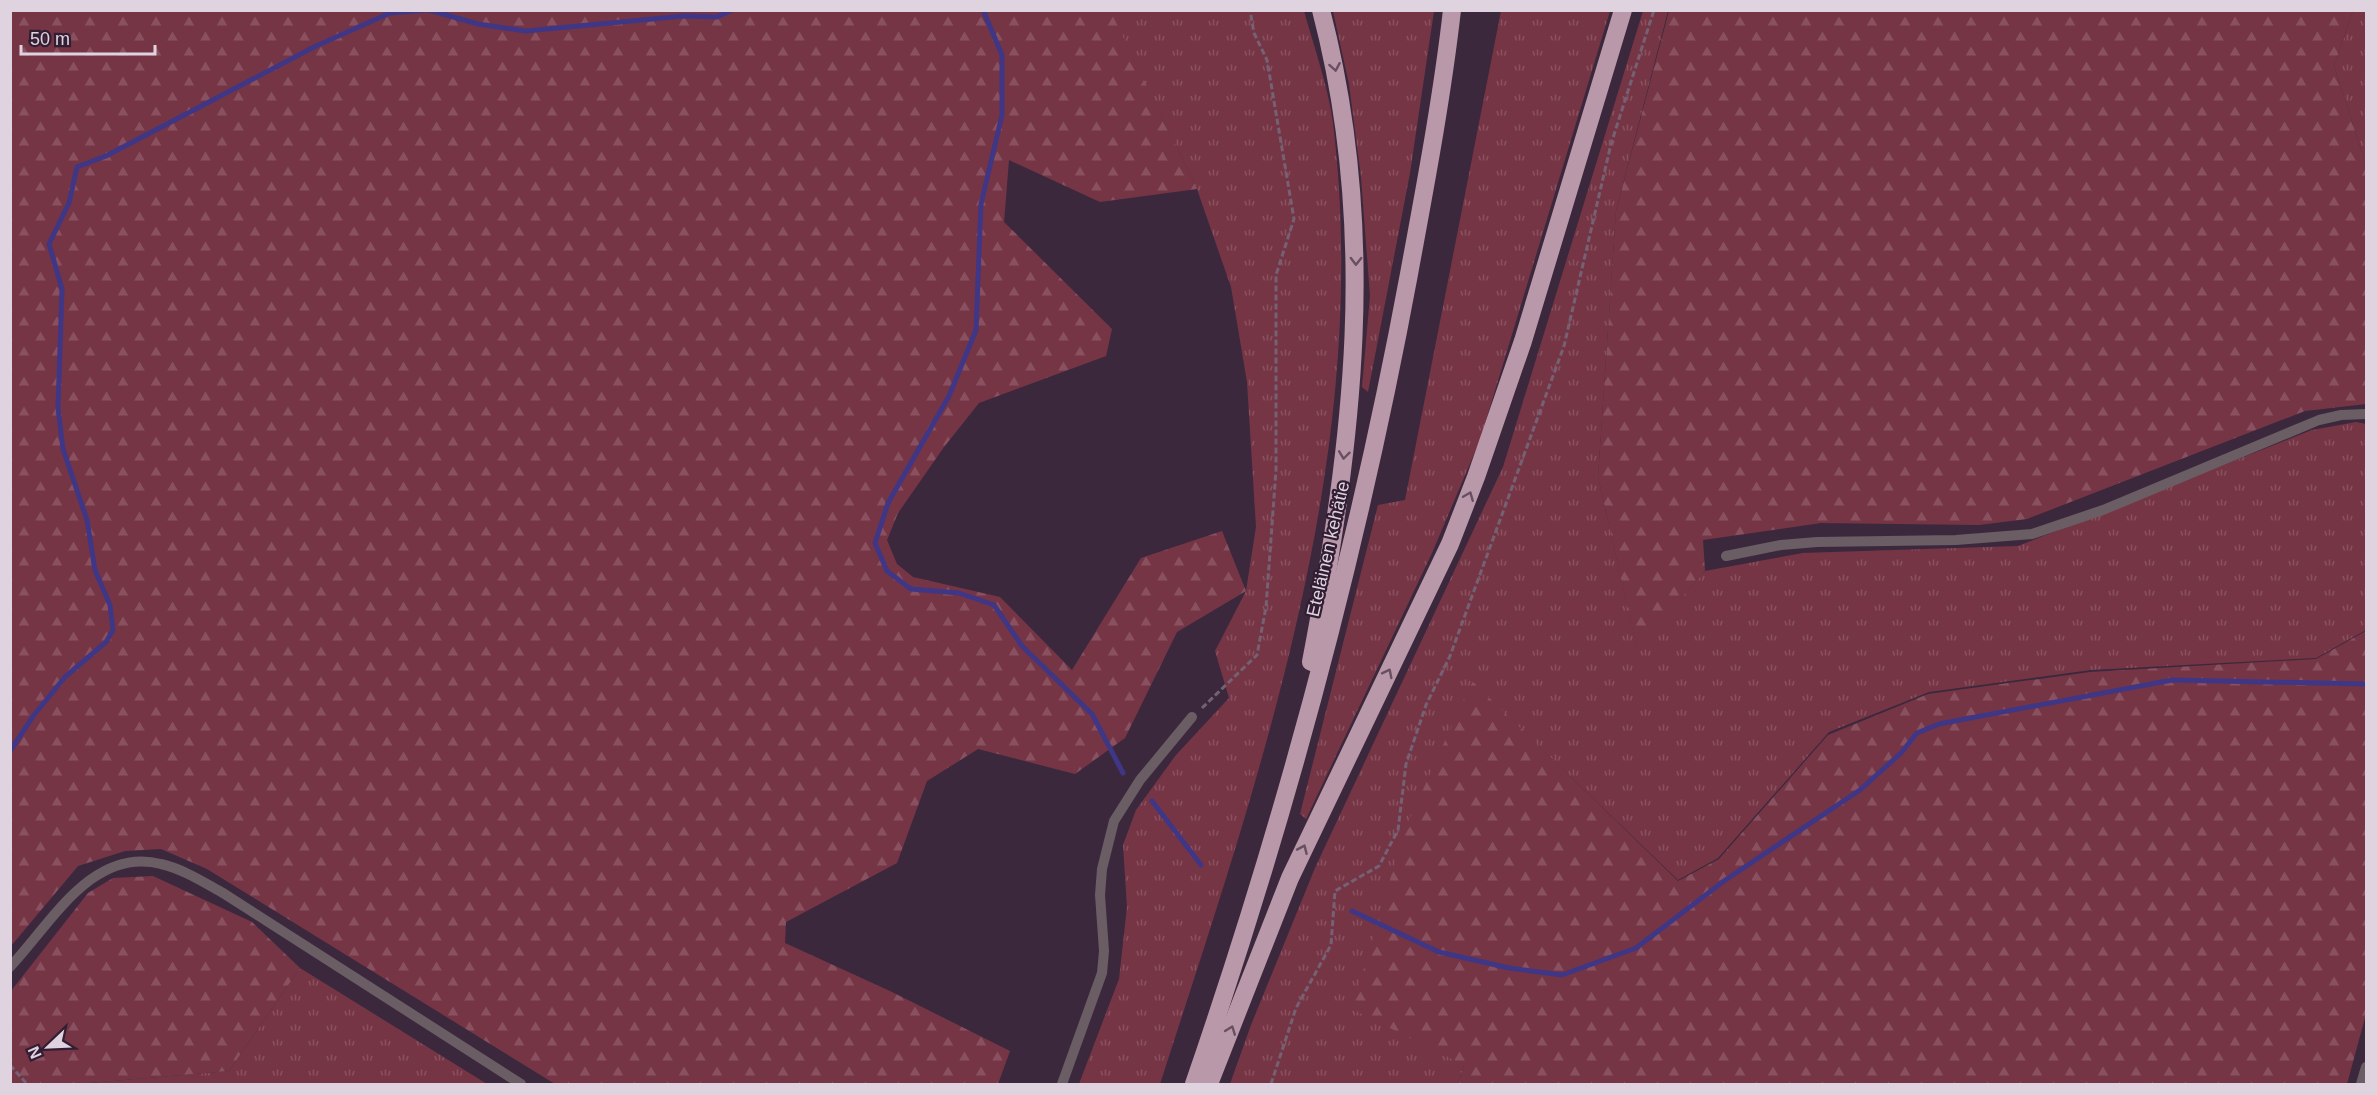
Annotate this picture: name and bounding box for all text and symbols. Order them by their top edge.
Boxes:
scale bar [21,18,154,56]
text: 50 m [30,29,70,49]
one-way arrow [1328,63,1340,72]
one-way arrow [1350,256,1362,265]
one-way arrow [1338,451,1351,460]
street label: Eteläinen kehätie [1303,479,1353,619]
one-way arrow [1462,491,1474,502]
one-way arrow [1381,669,1392,680]
one-way arrow [1296,844,1308,855]
north arrow [18,1017,78,1077]
one-way arrow [1224,1025,1236,1036]
text: N [25,1044,45,1061]

